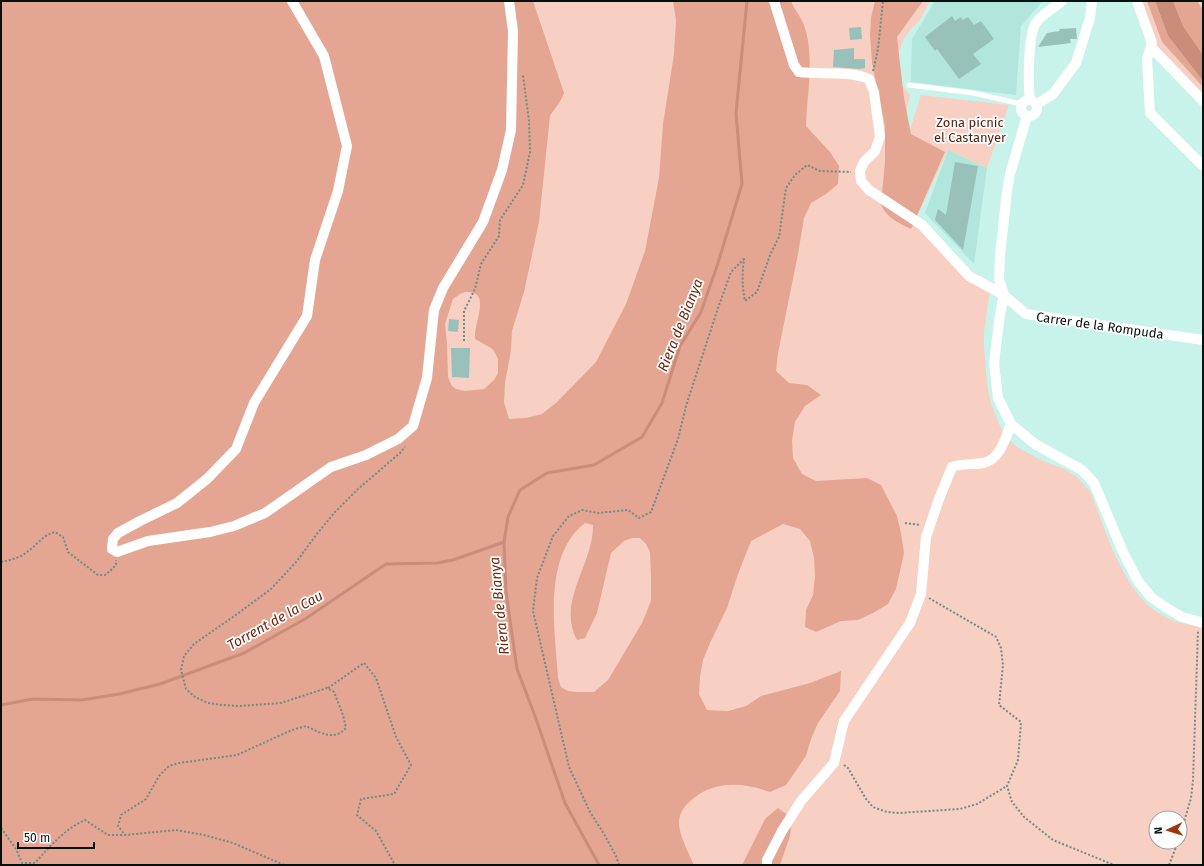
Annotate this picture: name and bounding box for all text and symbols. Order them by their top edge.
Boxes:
park label: Zona pícnic el Castanyer [934,115,1006,145]
water label: Riera de Bianya [654,276,707,374]
street label: Carrer de la Rompuda [1035,309,1165,342]
water label: Riera de Bianya [486,556,513,656]
water label: Torrent de la Cau [224,587,326,654]
north arrow [1148,810,1188,850]
scale bar [18,824,94,850]
text: N [1152,827,1165,835]
text: 50 m [24,831,50,845]

